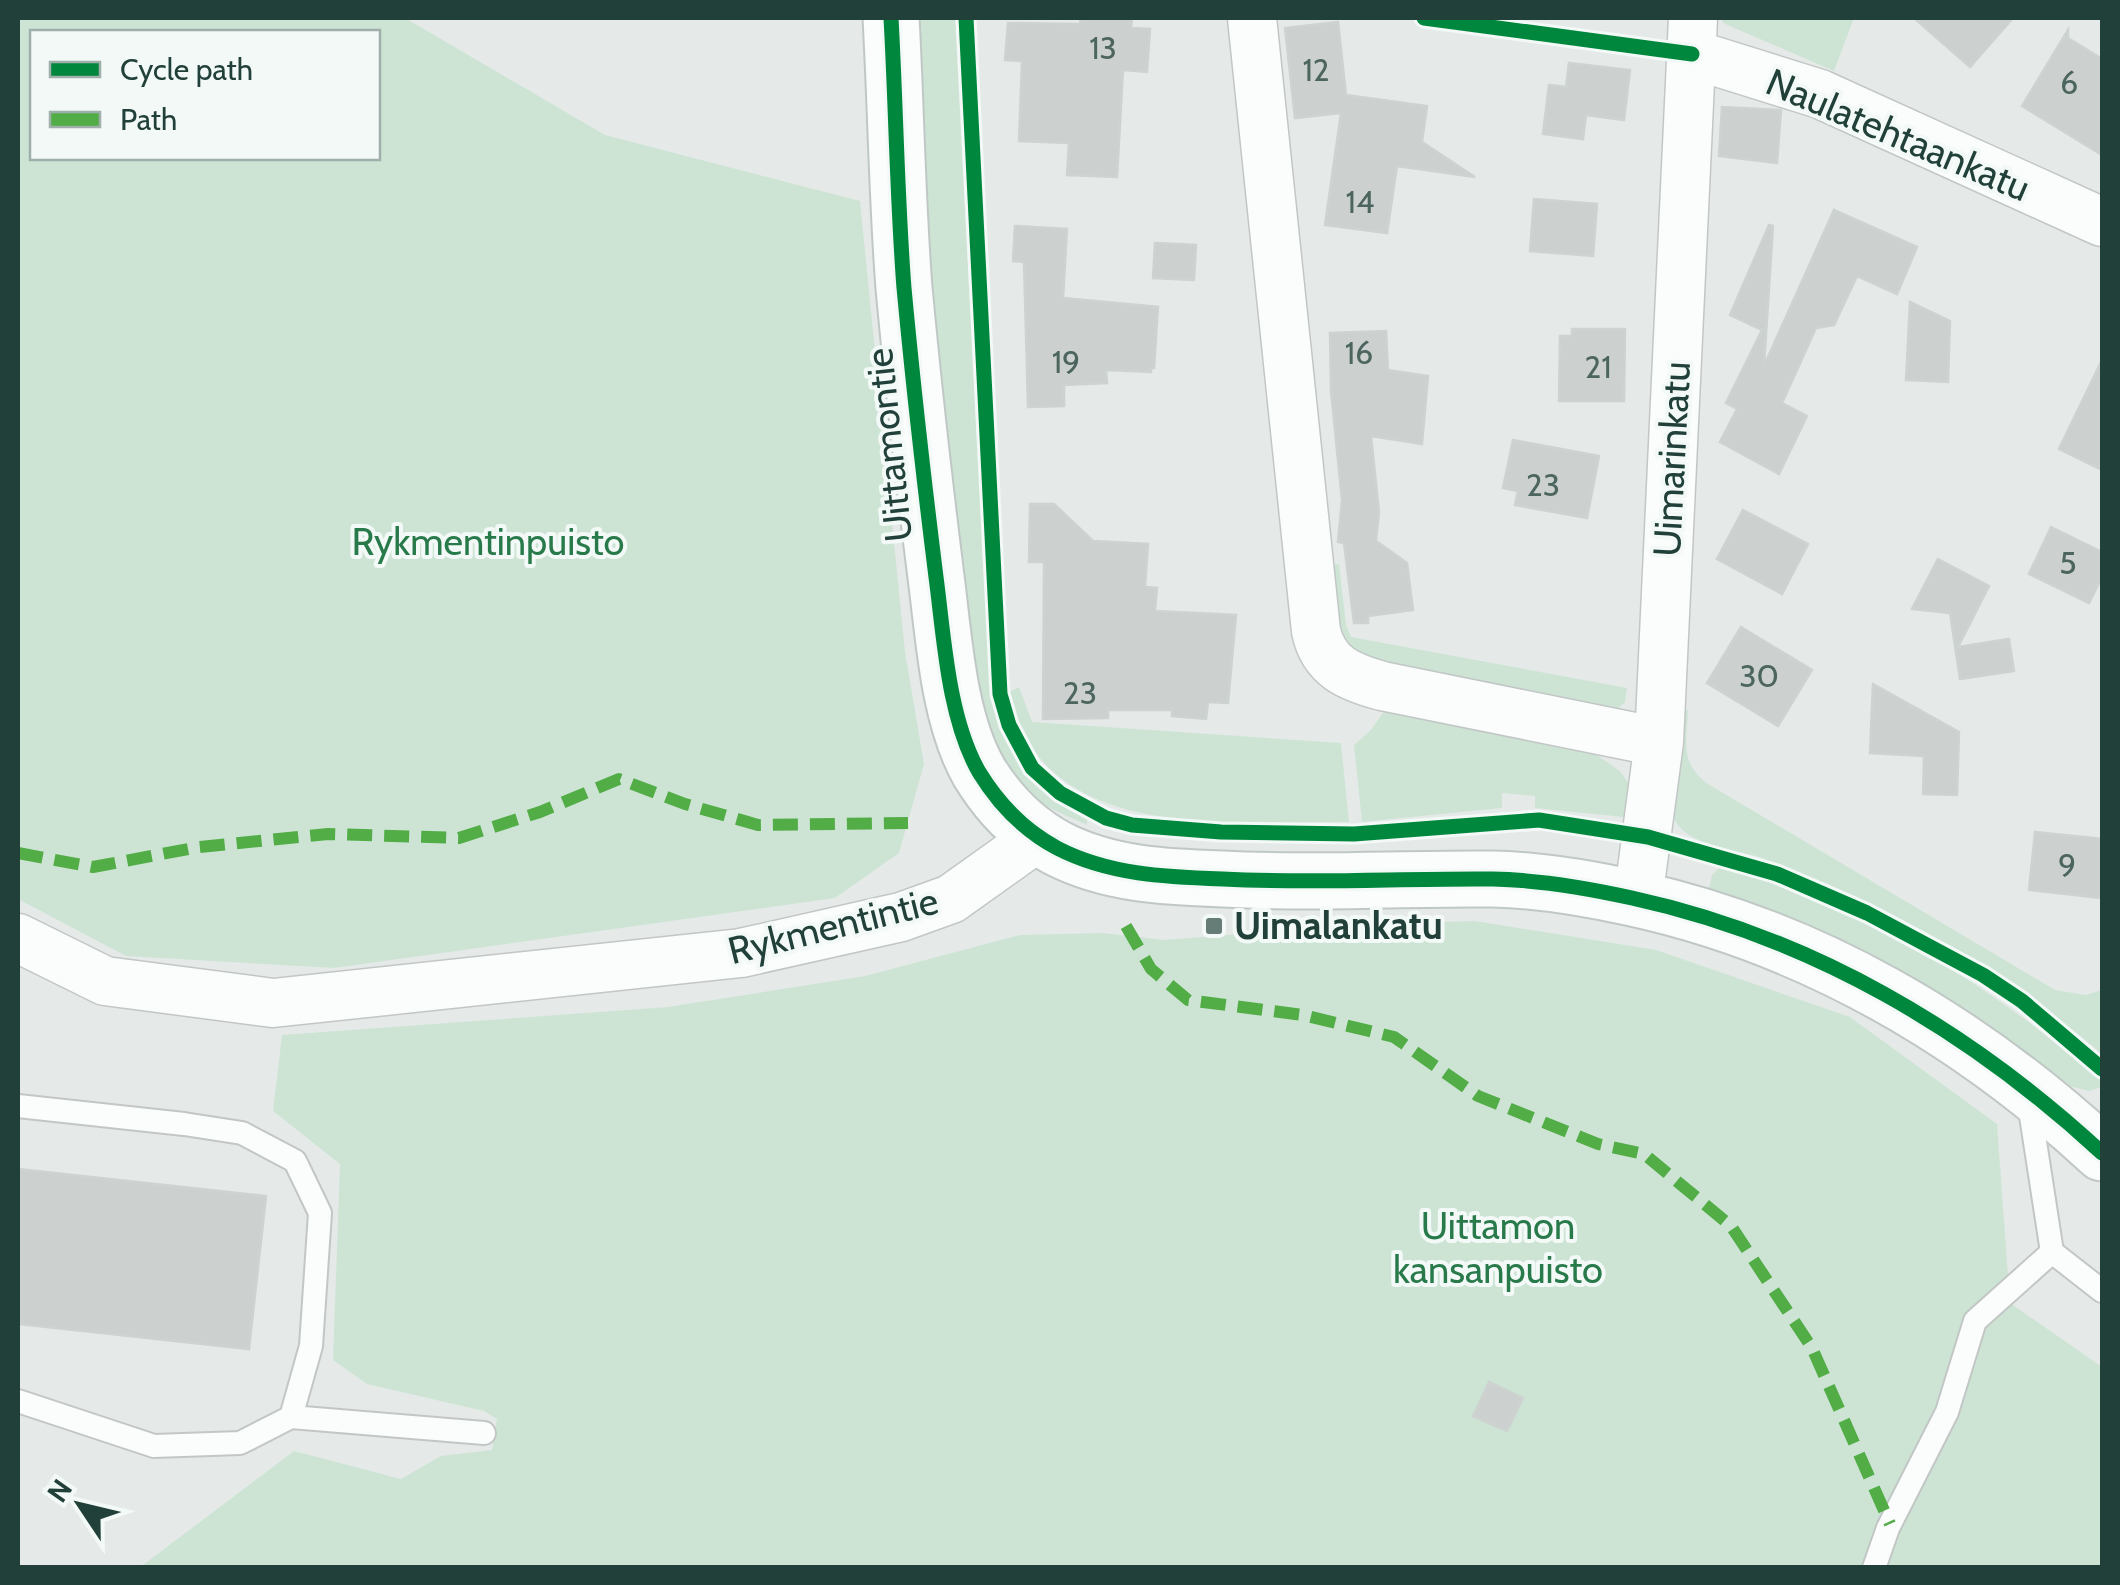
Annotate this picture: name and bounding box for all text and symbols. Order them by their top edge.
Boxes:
house number: 13 [1089,28,1117,67]
legend [30,30,380,160]
house number: 12 [1302,50,1330,89]
text: Cycle path [120,51,253,88]
street label: Naulatehtaankatu [1759,58,2037,211]
house number: 6 [2060,63,2078,102]
text: Path [120,101,177,138]
house number: 14 [1346,182,1374,221]
house number: 16 [1345,333,1373,372]
house number: 19 [1052,342,1080,381]
street label: Uittamontie [855,346,922,544]
house number: 21 [1584,347,1612,386]
street label: Uimarinkatu [1643,360,1700,558]
house number: 23 [1526,465,1560,504]
park label: Rykmentinpuisto [351,518,625,565]
house number: 5 [2059,543,2077,582]
house number: 30 [1739,656,1779,695]
house number: 23 [1063,673,1097,712]
house number: 9 [2058,845,2076,884]
street label: Rykmentintie [723,877,943,974]
place label: Uimalankatu [1234,902,1443,949]
marker: Uimalankatu [1203,915,1225,937]
park label: Uittamon kansanpuisto [1393,1202,1603,1293]
north arrow [30,1455,130,1555]
text: N [40,1473,79,1509]

